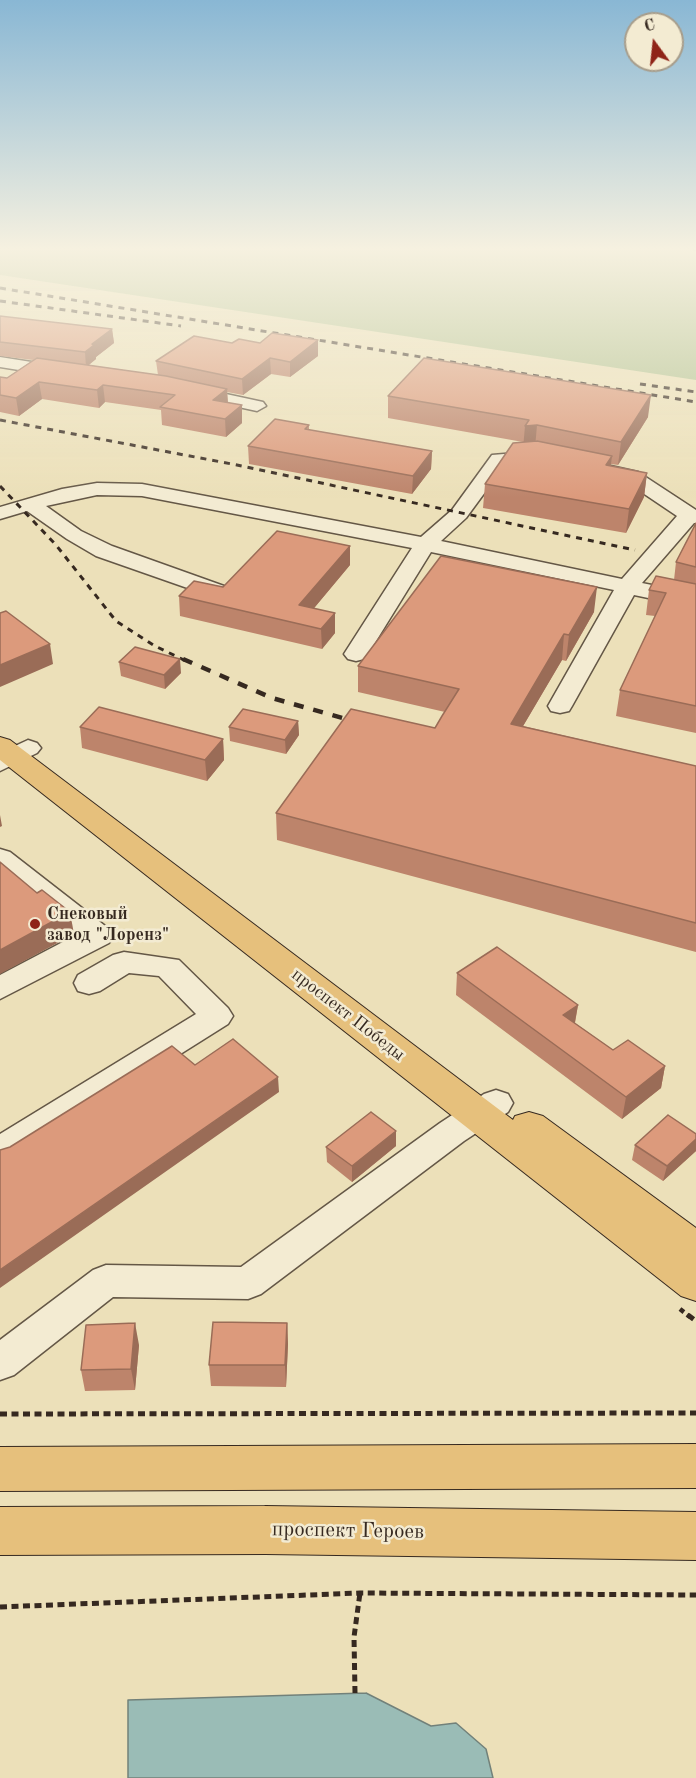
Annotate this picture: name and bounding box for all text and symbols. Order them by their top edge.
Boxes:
north arrow [624,12,684,72]
text: С [643,17,657,36]
place label: Снековый завод "Лоренз" [47,903,169,946]
marker: Снековый завод "Лоренз" [28,917,42,931]
street label: проспект Победы [287,964,409,1066]
street label: проспект Героев [272,1517,424,1545]

